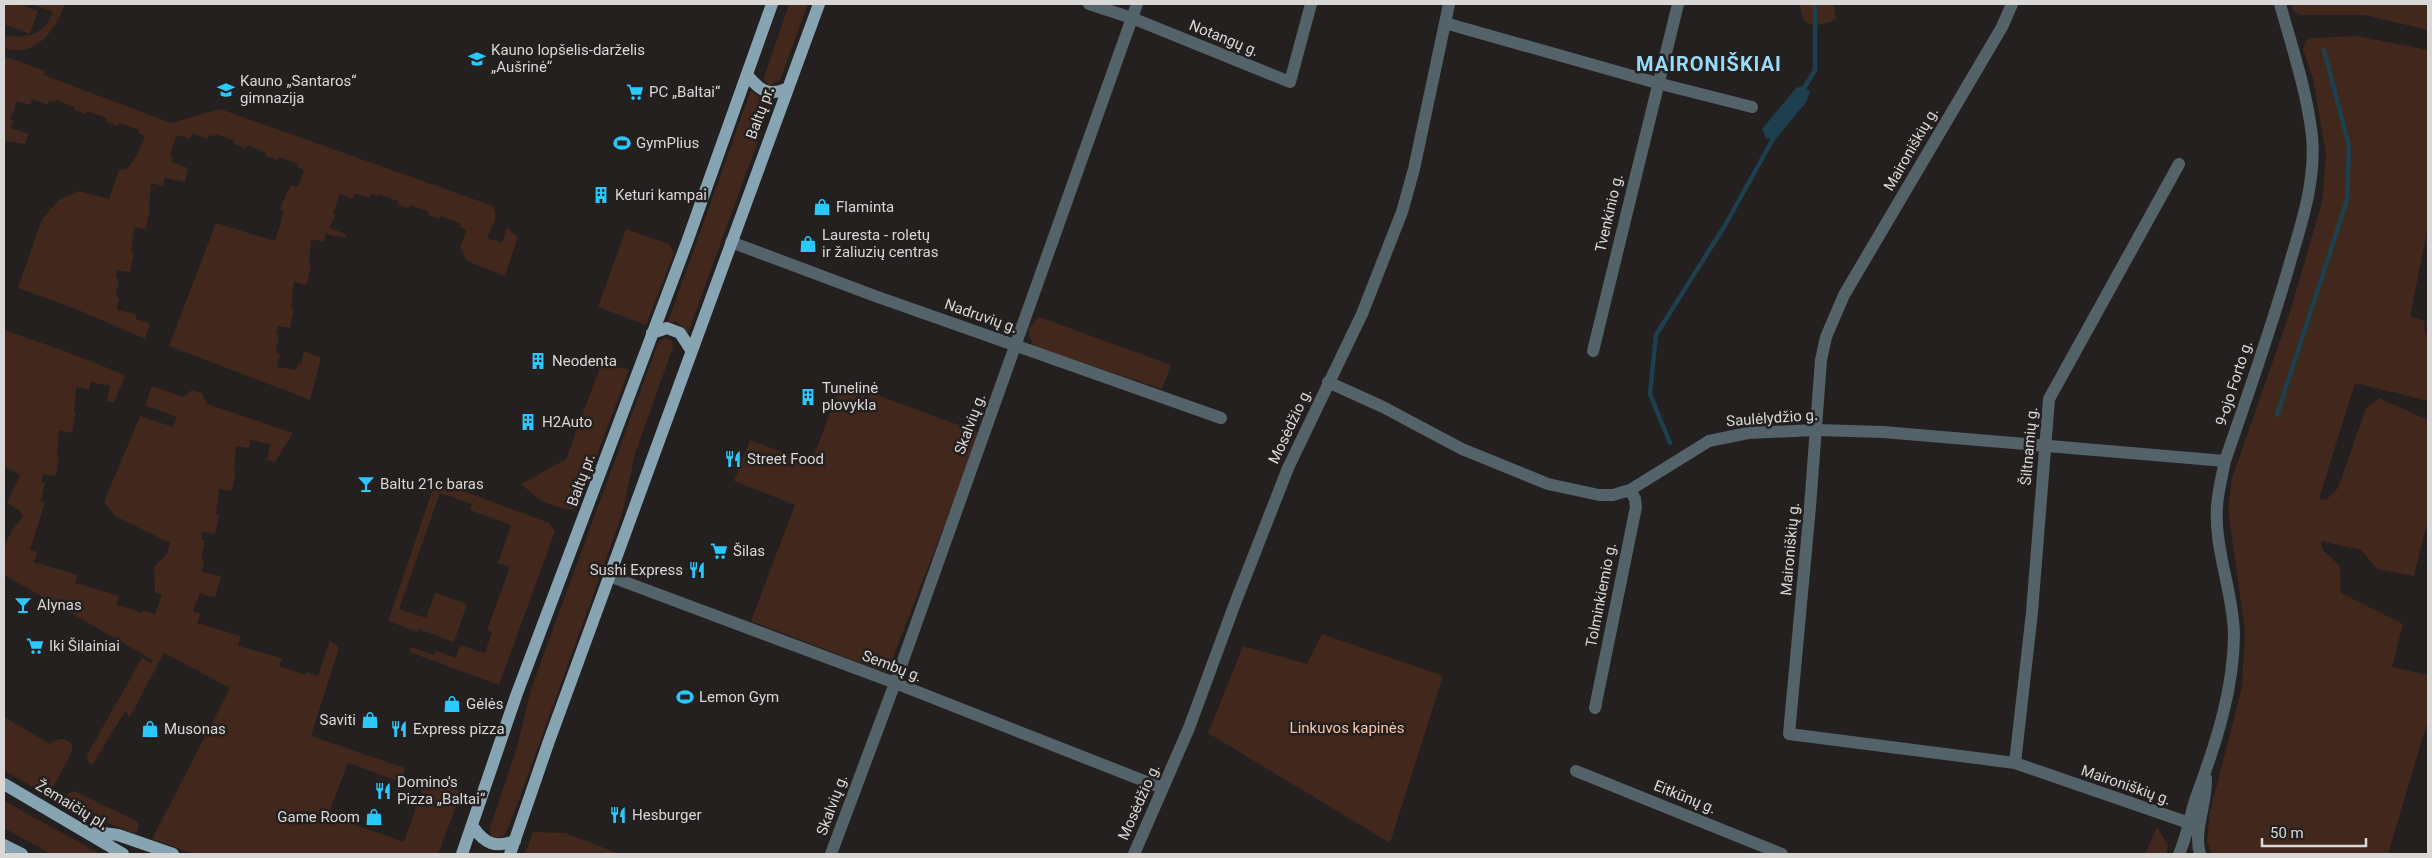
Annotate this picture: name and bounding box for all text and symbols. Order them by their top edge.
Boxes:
street label: Notangų g. [1187,16,1261,60]
place label: Kauno lopšelis-darželis „Aušrinė“ [491,41,645,76]
school or university icon: Kauno lopšelis-darželis „Aušrinė“ [467,49,487,69]
district label: MAIRONIŠKIAI [1636,52,1782,76]
place label: Kauno „Santaros“ gimnazija [240,72,357,107]
school or university icon: Kauno „Santaros“ gimnazija [216,80,236,100]
supermarket icon: PC „Baltai“ [625,82,645,102]
place label: PC „Baltai“ [649,83,721,101]
street label: Baltų pr. [742,84,778,142]
street label: Maironiškių g. [1880,104,1942,194]
sports icon: GymPlius [612,133,632,153]
place label: GymPlius [636,134,699,152]
street label: Tvenkinio g. [1591,172,1627,254]
building icon: Keturi kampai [591,185,611,205]
place label: Keturi kampai [615,186,707,204]
shop icon: Flaminta [812,197,832,217]
place label: Flaminta [836,198,894,216]
place label: Lauresta - roletų ir žaliuzių centras [822,226,938,261]
shop icon: Lauresta - roletų ir žaliuzių centras [798,234,818,254]
street label: Nadruvių g. [942,295,1020,337]
street label: 9-ojo Forto g. [2212,338,2256,428]
building icon: Neodenta [528,351,548,371]
place label: Neodenta [552,352,617,370]
place label: Tunelinė plovykla [822,379,878,414]
street label: Mosėdžio g. [1265,385,1315,467]
building icon: Tunelinė plovykla [798,387,818,407]
street label: Skalvių g. [951,391,989,457]
street label: Saulėlydžio g. [1726,406,1818,430]
street label: Šiltnamių g. [2017,406,2041,486]
building icon: H2Auto [518,412,538,432]
place label: H2Auto [542,413,592,431]
restaurant icon: Street Food [723,449,743,469]
place label: Street Food [747,450,824,468]
street label: Baltų pr. [563,451,599,509]
bar icon: Baltu 21c baras [356,474,376,494]
place label: Baltu 21c baras [380,475,484,493]
street label: Maironiškių g. [1777,502,1803,596]
supermarket icon: Šilas [709,541,729,561]
street label: Tolminkiemio g. [1582,541,1620,649]
place label: Šilas [733,542,765,560]
restaurant icon: Sushi Express [687,560,707,580]
place label: Sushi Express [590,561,683,579]
bar icon: Alynas [13,595,33,615]
place label: Alynas [37,596,82,614]
supermarket icon: Iki Šilainiai [25,636,45,656]
place label: Iki Šilainiai [49,637,120,655]
street label: Sembų g. [859,646,925,686]
sports icon: Lemon Gym [675,687,695,707]
place label: Lemon Gym [699,688,779,706]
shop icon: Gėlės [442,694,462,714]
place label: Gėlės [466,695,504,713]
shop icon: Saviti [360,710,380,730]
place label: Saviti [320,711,356,729]
shop icon: Musonas [140,719,160,739]
restaurant icon: Express pizza [389,719,409,739]
park label: Linkuvos kapinės [1290,719,1404,737]
place label: Musonas [164,720,226,738]
place label: Express pizza [413,720,505,738]
street label: Mosėdžio g. [1114,761,1164,843]
street label: Maironiškių g. [2079,761,2173,809]
street label: Skalvių g. [813,772,851,838]
place label: Domino's Pizza „Baltai“ [397,773,486,808]
street label: Žemaičių pl. [33,776,111,834]
street label: Eitkūnų g. [1651,776,1719,818]
restaurant icon: Domino's Pizza „Baltai“ [373,781,393,801]
restaurant icon: Hesburger [608,805,628,825]
place label: Hesburger [632,806,702,824]
shop icon: Game Room [364,807,384,827]
place label: Game Room [277,808,360,826]
scale bar [2262,816,2366,848]
text: 50 m [2270,824,2304,842]

